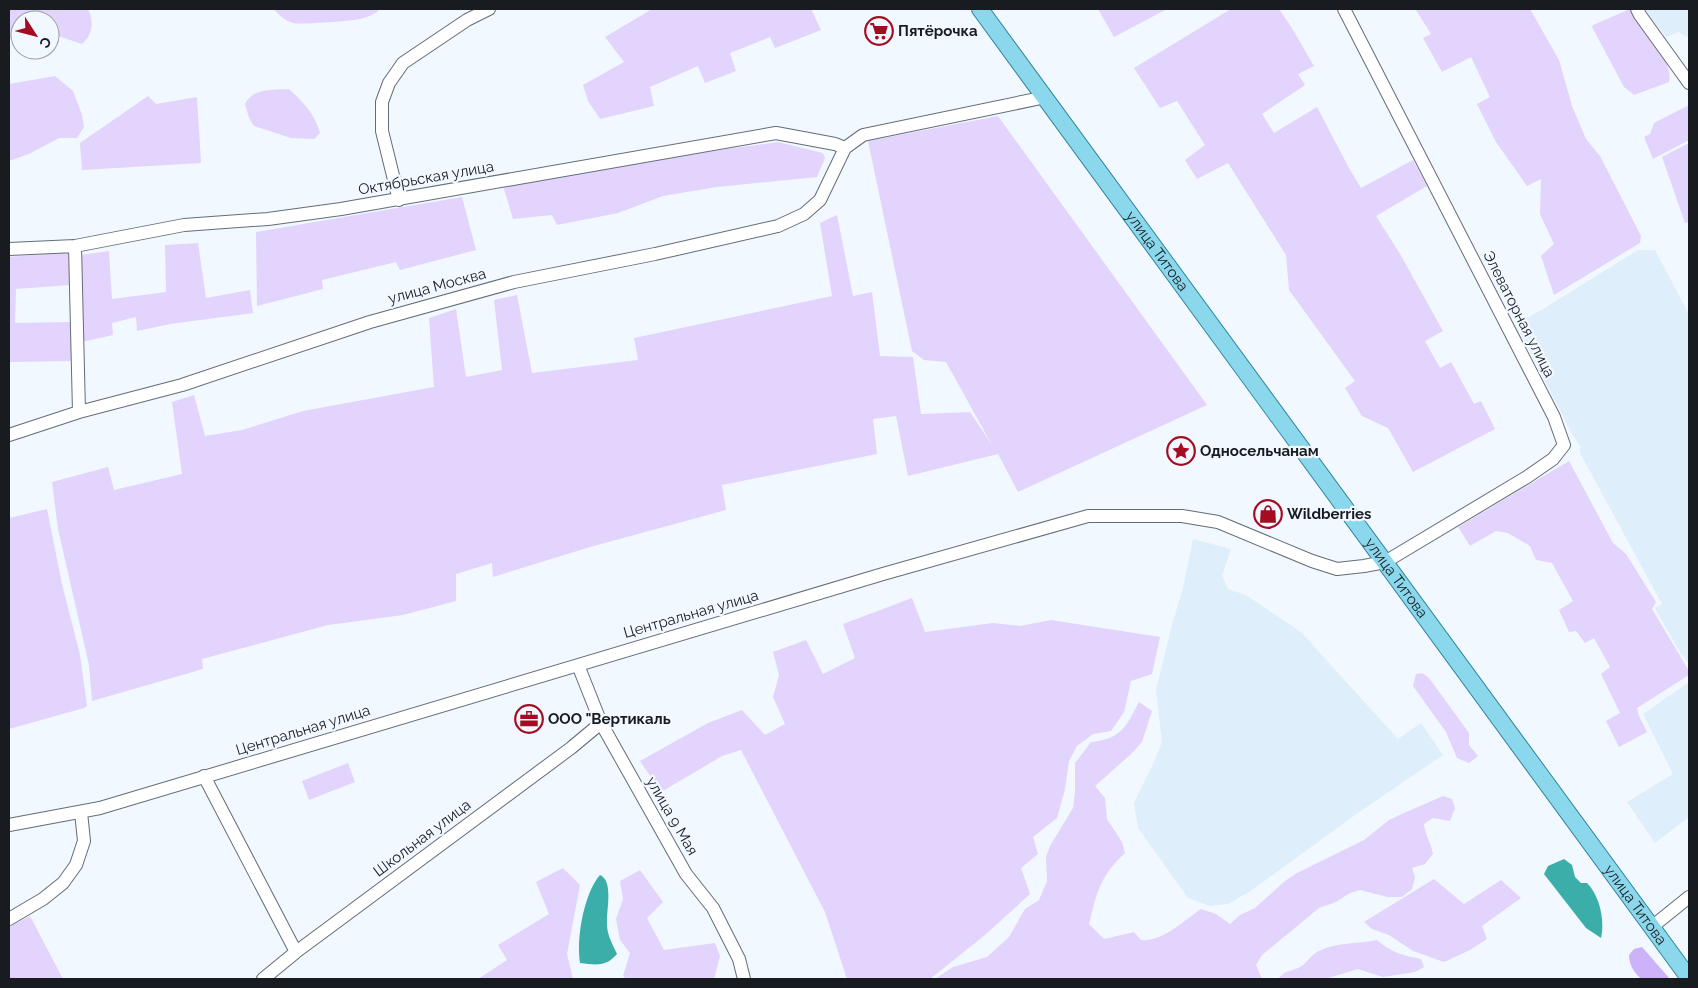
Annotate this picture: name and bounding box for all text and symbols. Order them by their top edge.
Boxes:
north arrow [10,10,60,60]
supermarket icon: Пятёрочка [864,16,894,46]
place label: Пятёрочка [898,22,978,40]
text: С [36,34,55,52]
street label: Октябрьская улица [357,157,495,199]
street label: улица Титова [1122,207,1192,295]
street label: Элеваторная улица [1479,248,1559,380]
street label: улица Москва [386,264,488,308]
place icon: Односельчанам [1166,436,1196,466]
place label: Односельчанам [1200,442,1319,460]
shop icon: Wildberries [1253,499,1283,529]
place label: Wildberries [1287,505,1371,523]
street label: улица Титова [1361,534,1432,622]
street label: Центральная улица [621,586,761,642]
street label: Центральная улица [234,701,372,759]
office icon: ООО "Вертикаль [514,704,544,734]
place label: ООО "Вертикаль [548,710,671,728]
street label: улица 9 Мая [642,773,702,859]
street label: Школьная улица [370,796,474,880]
street label: улица Титова [1600,861,1671,948]

